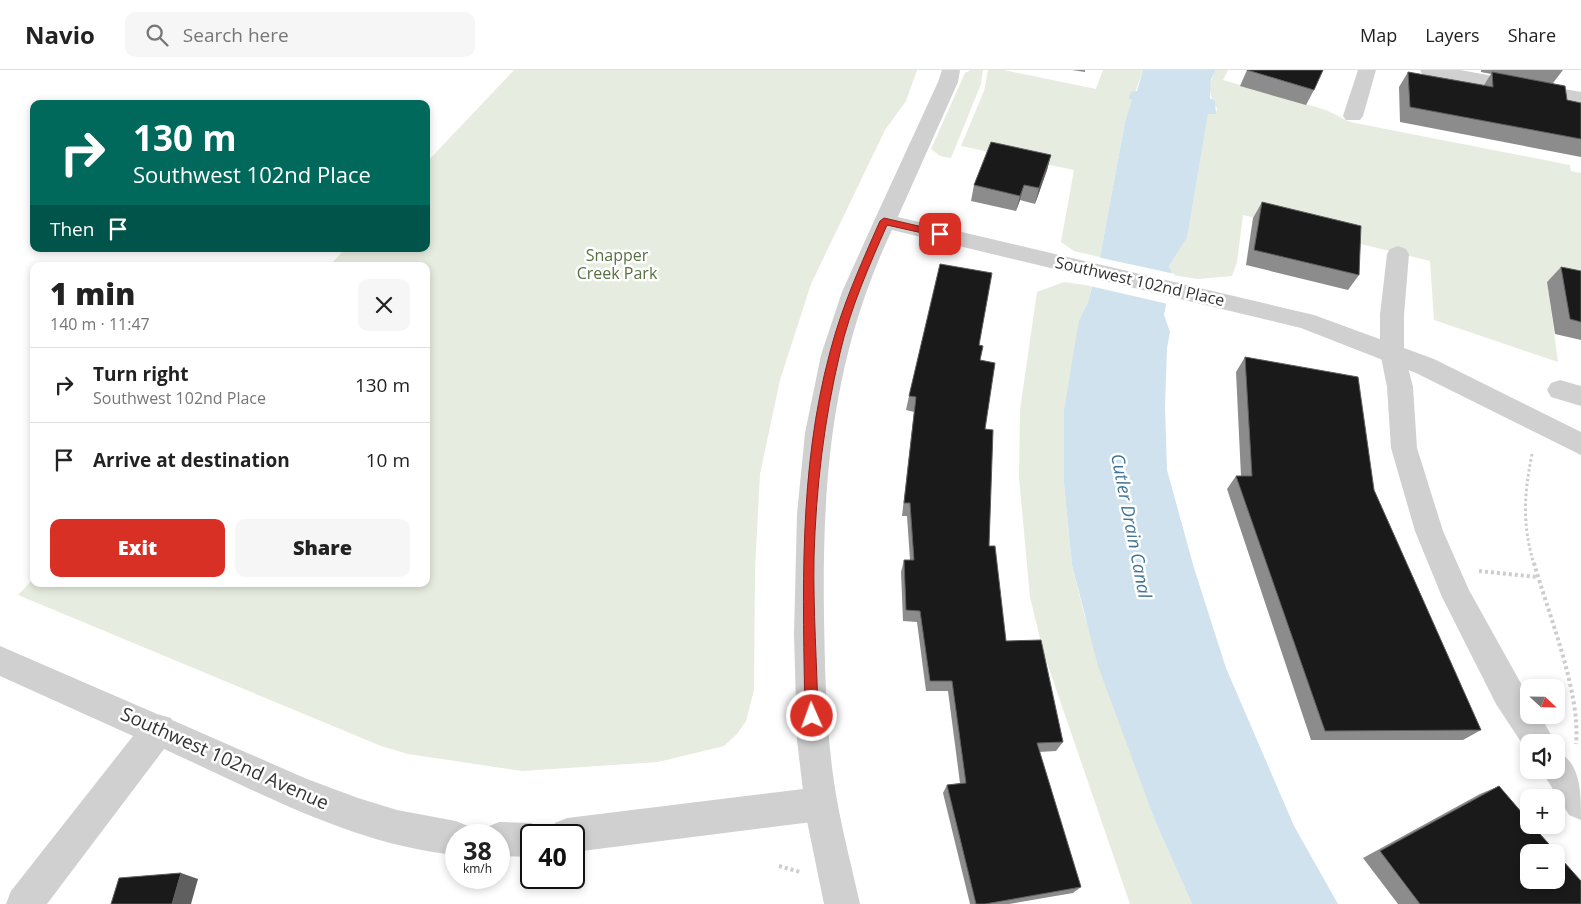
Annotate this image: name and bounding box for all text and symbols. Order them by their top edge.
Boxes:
search box [125,12,475,57]
text: Navio [25,18,95,51]
icon: search [143,21,171,49]
text: Search here [183,22,289,48]
text: Map [1360,23,1397,47]
text: Layers [1425,23,1480,47]
text: Share [1508,23,1556,47]
text: 130 m [133,114,237,161]
icon: right [50,120,115,185]
text: Southwest 102nd Place [133,159,371,189]
pin [919,213,961,255]
icon: arrive [104,215,132,243]
text: Then [50,216,94,242]
icon: arrive [926,220,954,248]
park label: Snapper Creek Park [577,244,658,284]
street label: Southwest 102nd Place [1053,251,1227,311]
text: 1 min [50,273,135,314]
button: close [358,279,410,331]
text: 140 m · 11:47 [50,313,150,335]
text: Turn right [93,361,188,387]
icon: right [50,371,78,399]
text: 130 m [355,372,410,398]
text: Southwest 102nd Place [93,387,266,409]
icon: arrive [50,446,78,474]
text: Arrive at destination [93,447,290,473]
text: 10 m [366,447,410,473]
water label: Cutler Drain Canal [1106,451,1158,601]
button: Exit [50,519,225,577]
button: Share [235,519,410,577]
north arrow [1520,679,1565,724]
map controls [1520,679,1565,889]
position arrow [785,689,837,741]
street label: Southwest 102nd Avenue [117,700,333,816]
button: sound [1520,734,1565,779]
button: + [1520,789,1565,834]
speed limit sign: 40 [520,824,585,889]
text: 38 [463,833,492,867]
button: − [1520,844,1565,889]
text: km/h [463,860,492,877]

